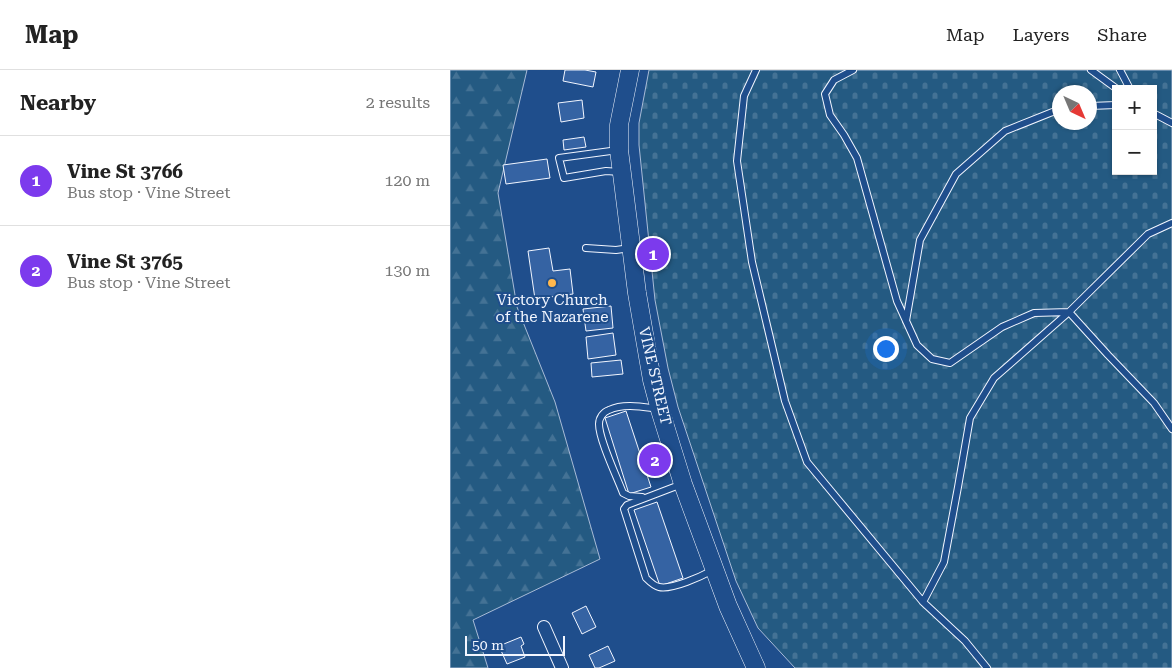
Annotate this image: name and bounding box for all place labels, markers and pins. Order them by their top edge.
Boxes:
pin: 1 [637,235,669,273]
marker: Victory Church of the Nazarene [546,277,558,289]
place label: Victory Church of the Nazarene [495,291,609,326]
pin: 2 [639,441,671,479]

